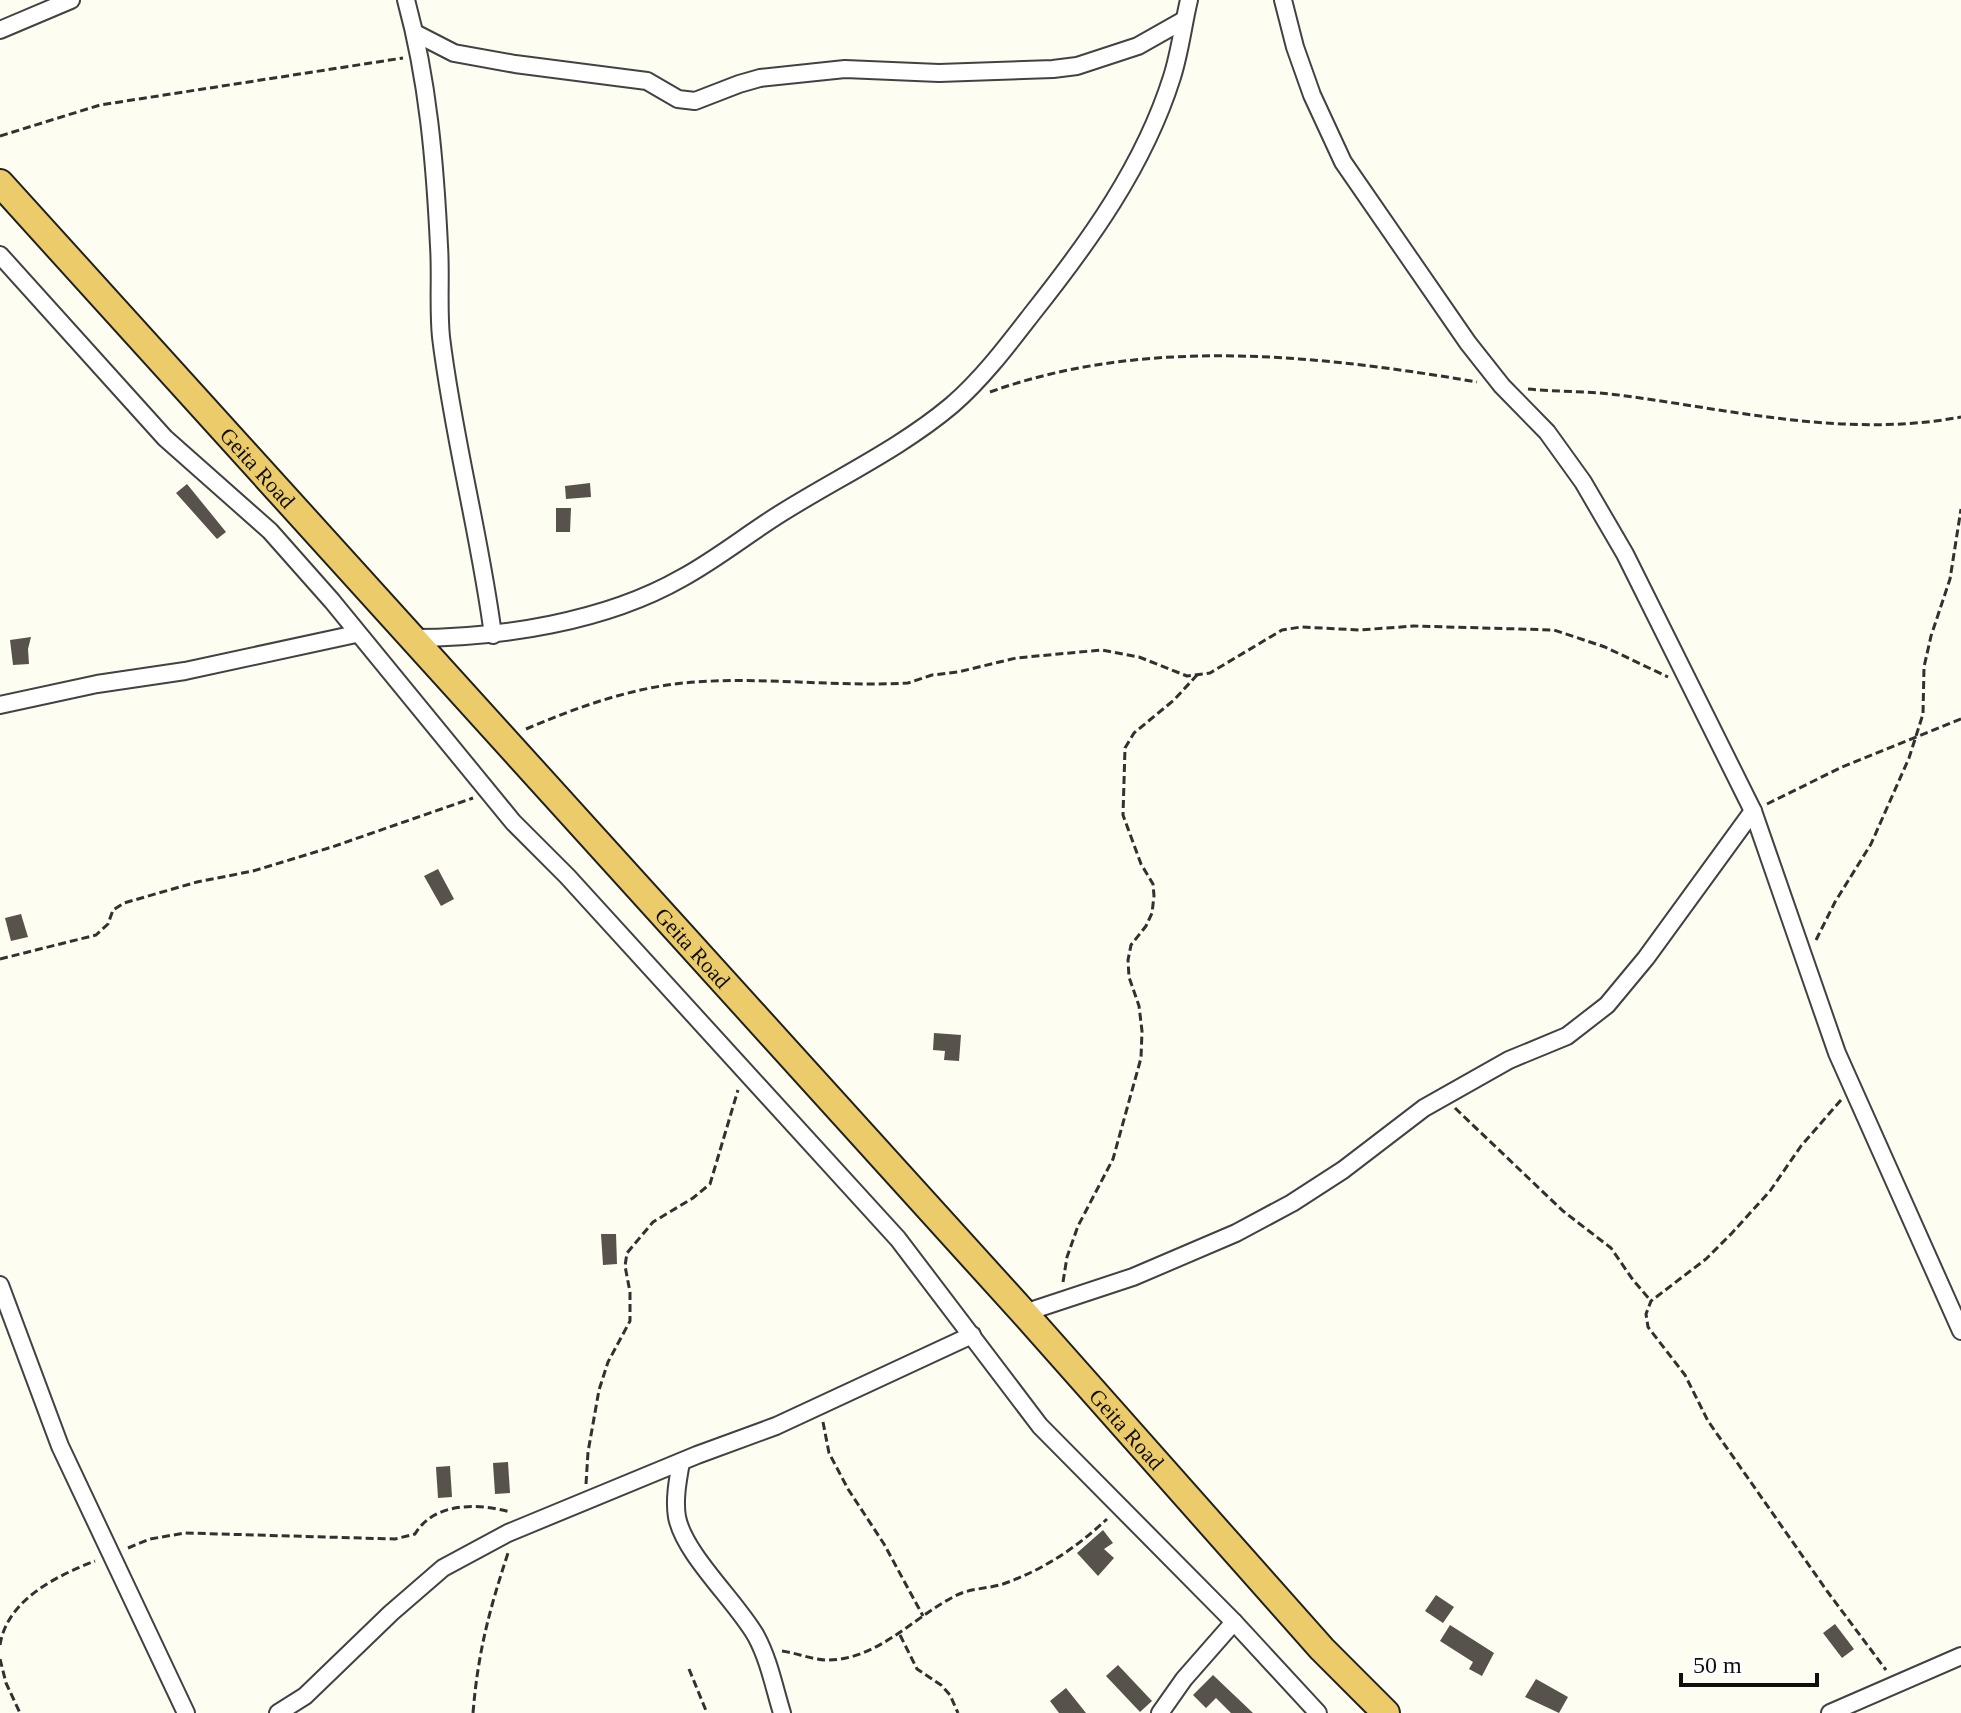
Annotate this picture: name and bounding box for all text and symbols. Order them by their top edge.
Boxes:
street label: Geita Road [215,423,300,513]
street label: Geita Road [650,903,735,993]
street label: Geita Road [1084,1384,1169,1475]
scale bar [1681,1637,1817,1687]
text: 50 m [1693,1652,1742,1678]

